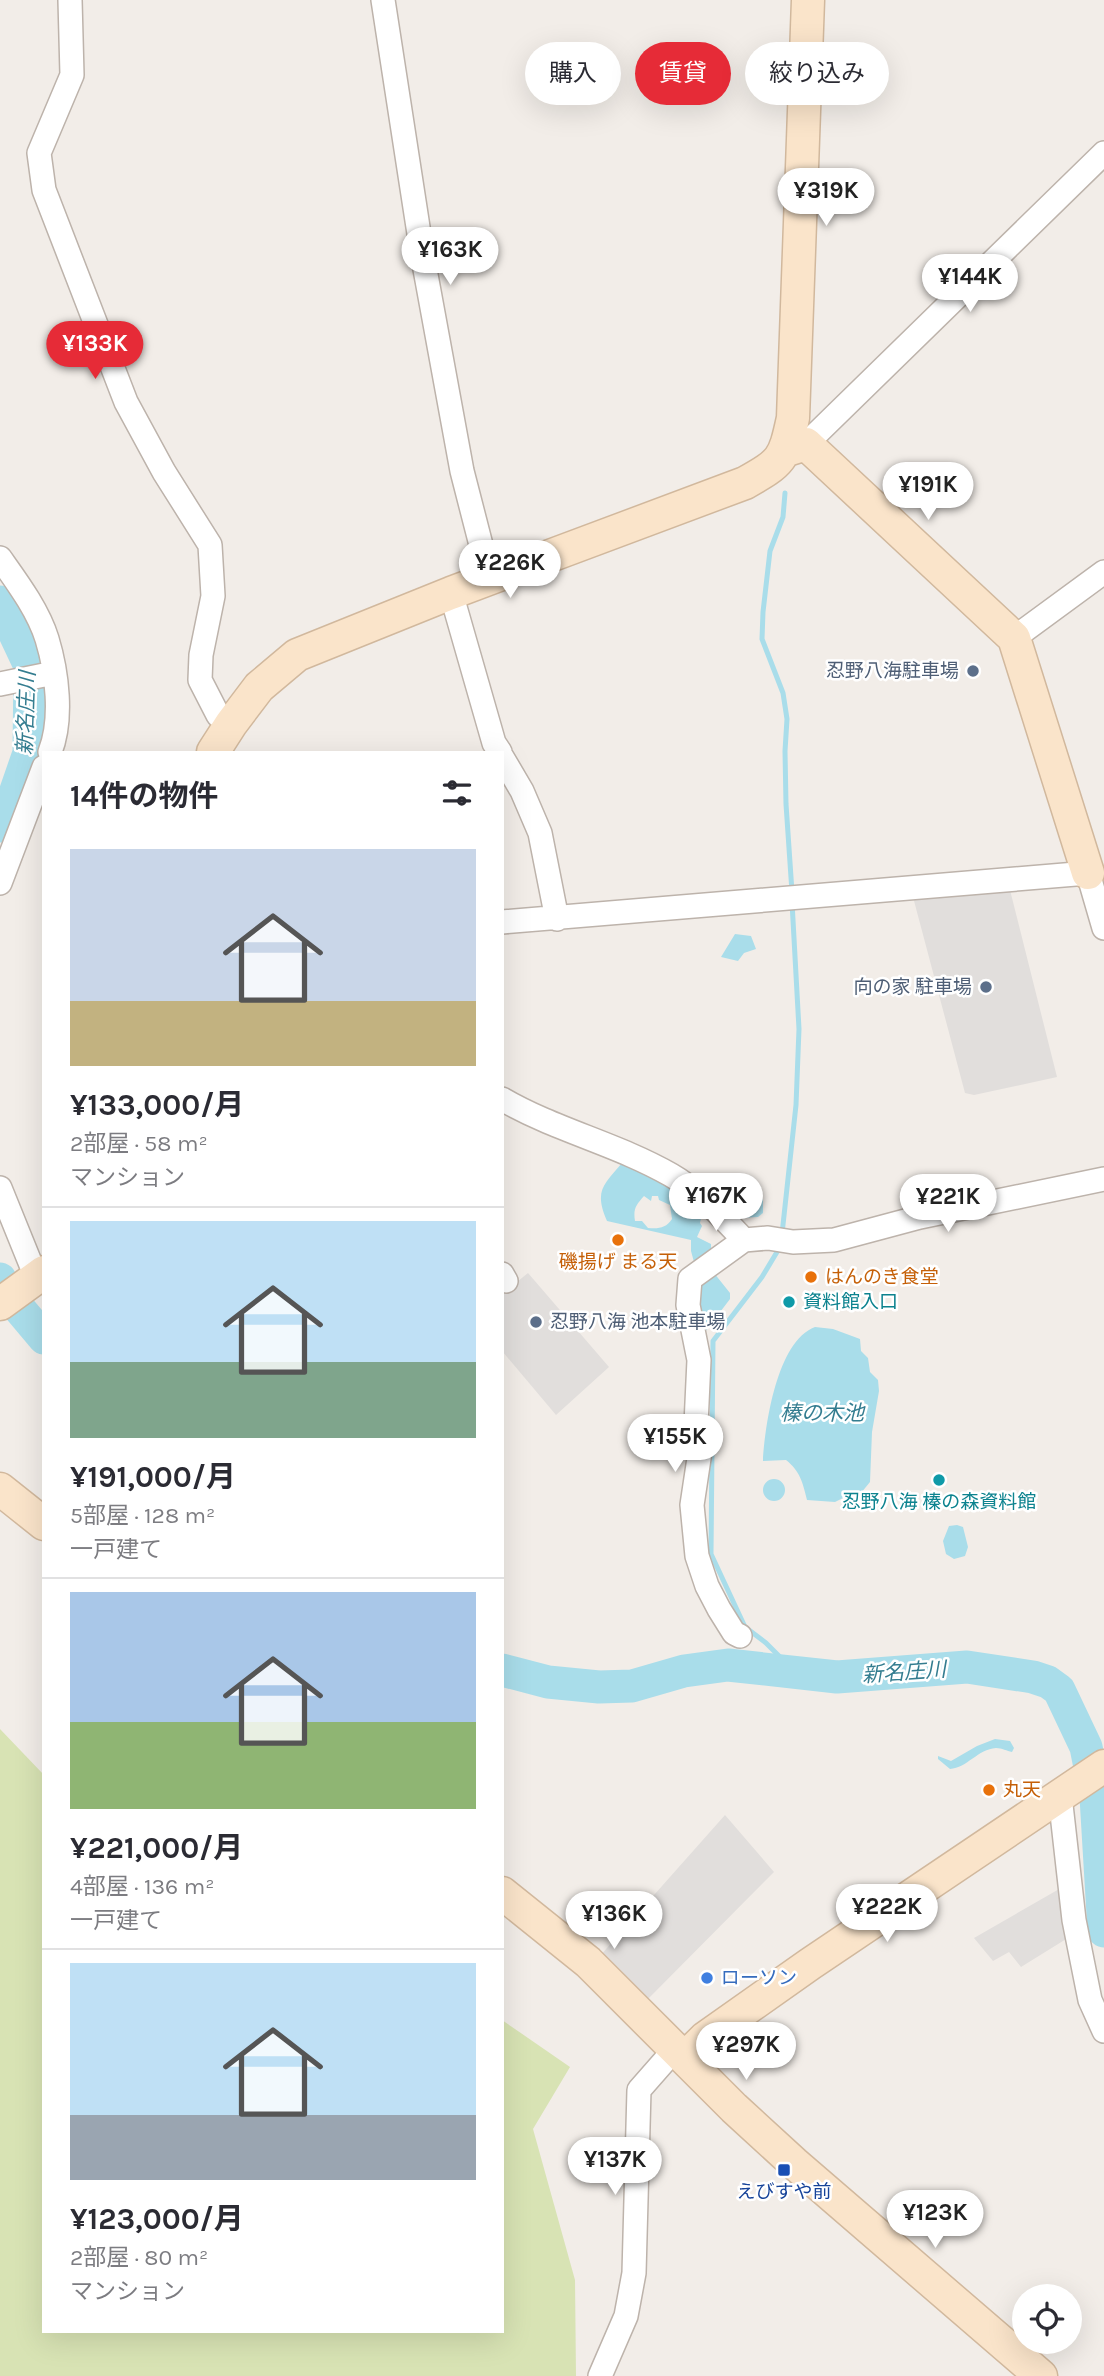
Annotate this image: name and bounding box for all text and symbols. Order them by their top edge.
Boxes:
chip: 購入 [525,42,621,105]
chip: 賃貸 [635,42,731,105]
chip: 絞り込み [745,42,889,105]
pin: ¥319K [777,168,875,228]
text: ¥319K [793,177,859,204]
pin: ¥163K [401,228,499,287]
text: ¥163K [418,236,483,263]
pin: ¥144K [921,254,1019,314]
text: ¥144K [938,263,1002,290]
pin: ¥133K [46,322,144,381]
text: ¥133K [62,330,128,357]
pin: ¥191K [879,462,977,522]
text: ¥191K [899,471,957,498]
pin: ¥226K [461,540,559,600]
text: ¥226K [475,549,545,576]
place label: 忍野八海駐車場 [826,660,959,682]
marker: 忍野八海駐車場 [965,663,981,679]
water label: 新名庄川 [13,669,40,755]
icon: filters [438,774,476,812]
text: 14件の物件 [70,778,219,814]
icon: home [210,895,336,1021]
place label: 向の家 駐車場 [853,976,972,998]
marker: 向の家 駐車場 [978,979,994,995]
text: ¥133,000/月 [70,1087,244,1123]
text: 2部屋 · 58 m² [70,1130,208,1157]
text: マンション [70,1164,185,1191]
pin: ¥167K [667,1174,765,1233]
pin: ¥221K [899,1174,997,1234]
text: ¥167K [685,1182,747,1209]
text: ¥221K [916,1183,980,1210]
marker: 磯揚げ まる天 [610,1232,626,1248]
place label: 磯揚げ まる天 [559,1251,677,1273]
place label: はんのき食堂 [825,1266,938,1288]
icon: home [210,1267,336,1393]
marker: はんのき食堂 [803,1269,819,1285]
place label: 資料館入口 [803,1291,898,1313]
marker: 資料館入口 [781,1294,797,1310]
place label: 忍野八海 池本駐車場 [550,1311,726,1333]
marker: 忍野八海 池本駐車場 [528,1314,544,1330]
water label: 榛の木池 [780,1401,866,1425]
pin: ¥155K [626,1414,724,1474]
text: ¥155K [643,1423,707,1450]
text: ¥191,000/月 [70,1459,236,1495]
marker: 忍野八海 榛の森資料館 [931,1472,947,1488]
place label: 忍野八海 榛の森資料館 [842,1491,1036,1513]
text: 5部屋 · 128 m² [70,1502,215,1529]
text: 一戸建て [70,1536,162,1563]
icon: home [210,1638,336,1764]
water label: 新名庄川 [861,1657,949,1687]
place label: 丸天 [1003,1779,1041,1801]
marker: 丸天 [981,1782,997,1798]
text: ¥221,000/月 [70,1830,243,1866]
text: 4部屋 · 136 m² [70,1873,214,1900]
pin: ¥222K [838,1884,936,1944]
pin: ¥136K [565,1892,663,1951]
text: ¥222K [852,1893,922,1920]
text: ¥136K [582,1900,647,1927]
text: 一戸建て [70,1907,162,1934]
place label: ローソン [721,1967,797,1989]
marker: ローソン [699,1970,715,1986]
icon: home [210,2009,336,2135]
pin: ¥297K [697,2022,795,2082]
text: ¥297K [712,2031,780,2058]
pin: ¥137K [566,2138,664,2197]
text: ¥137K [584,2146,646,2173]
marker: えびすや前 [776,2162,792,2178]
place label: えびすや前 [736,2181,832,2203]
pin: ¥123K [886,2190,984,2250]
text: ¥123K [903,2199,967,2226]
text: ¥123,000/月 [70,2201,244,2237]
text: 2部屋 · 80 m² [70,2244,208,2271]
text: マンション [70,2278,185,2305]
map controls [1012,2284,1082,2354]
button: locate [1012,2284,1082,2354]

